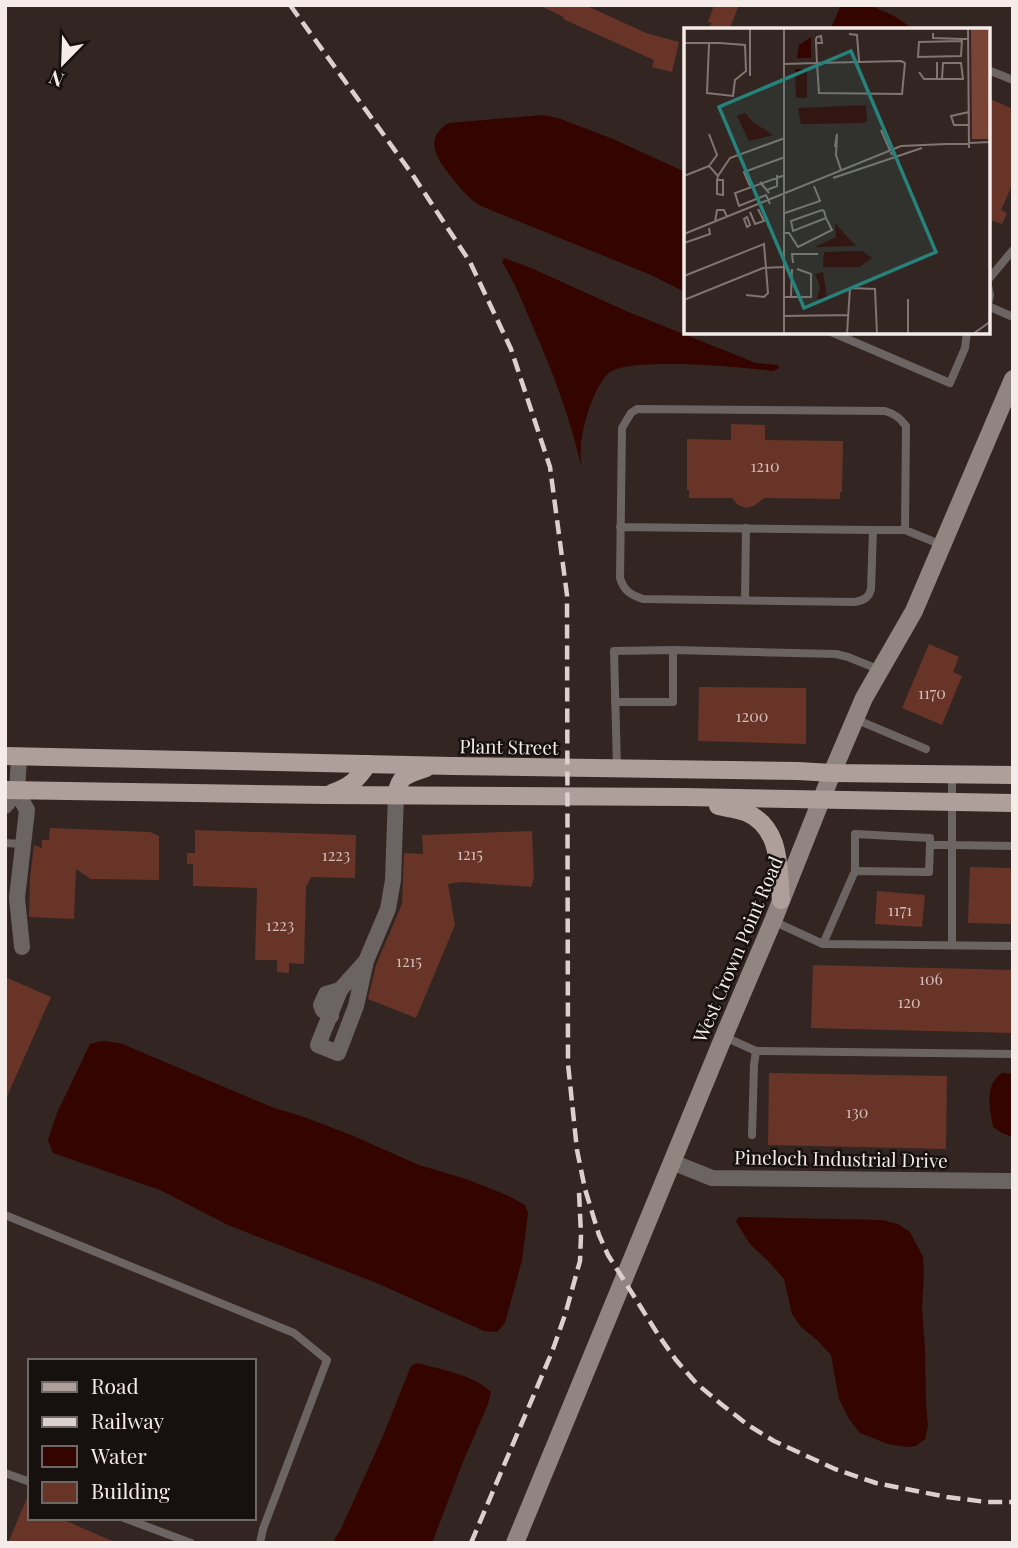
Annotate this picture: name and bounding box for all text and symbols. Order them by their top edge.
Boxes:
north arrow [28,28,98,98]
inset map [684,28,990,334]
text: N [44,65,67,94]
house number: 1210 [750,455,780,476]
house number: 1170 [918,682,946,703]
house number: 1200 [736,705,768,726]
street label: Plant Street [459,732,559,760]
house number: 1215 [457,843,483,864]
house number: 1223 [322,844,350,865]
street label: West Crown Point Road [686,852,788,1047]
house number: 1171 [888,899,912,920]
house number: 1223 [266,914,294,935]
house number: 1215 [396,950,422,971]
house number: 106 [919,968,943,989]
house number: 120 [897,991,921,1012]
house number: 130 [846,1101,868,1122]
street label: Pineloch Industrial Drive [734,1143,948,1173]
legend [28,1359,256,1520]
text: Road [91,1371,139,1399]
text: Railway [91,1406,165,1434]
text: Water [90,1441,147,1469]
text: Building [91,1476,170,1504]

